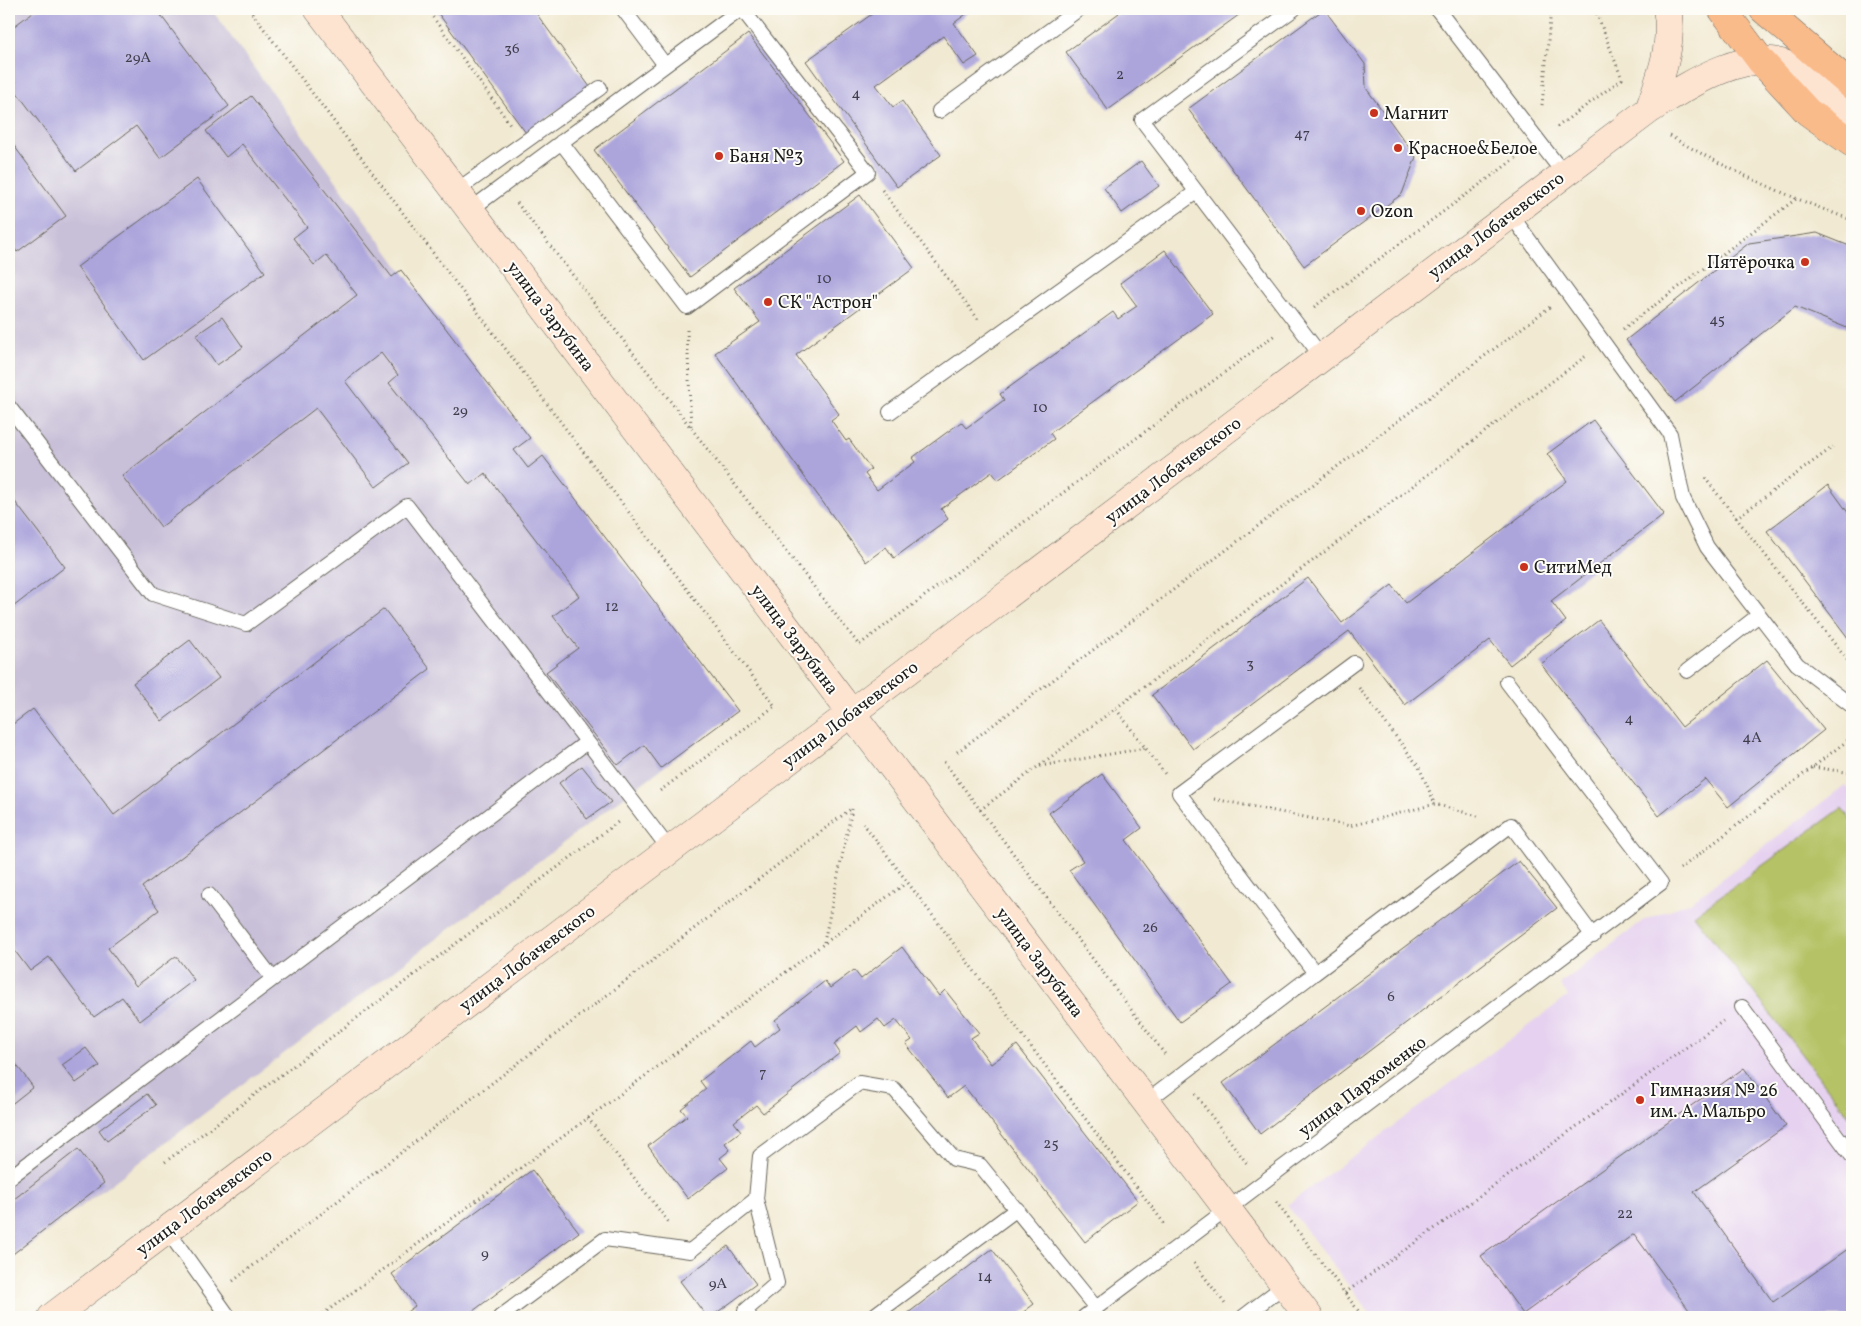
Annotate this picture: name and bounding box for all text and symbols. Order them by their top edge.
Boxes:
house number: 36 [504,39,520,60]
house number: 29А [125,48,152,69]
house number: 2 [1116,65,1124,86]
house number: 4 [852,84,861,105]
place label: Магнит [1384,102,1448,127]
marker: Магнит [1368,107,1380,119]
house number: 47 [1294,124,1310,145]
place label: Красное&Белое [1408,137,1538,162]
marker: Красное&Белое [1392,142,1404,154]
place label: Баня №3 [729,145,803,170]
marker: Баня №3 [713,150,725,162]
street label: улица Лобачевского [1424,167,1570,286]
place label: Ozon [1371,200,1414,225]
marker: Ozon [1355,205,1367,217]
place label: Пятёрочка [1707,251,1795,276]
street label: улица Зарубина [500,256,600,377]
marker: Пятёрочка [1799,256,1811,268]
house number: 10 [817,269,831,290]
place label: СК "Астрон" [778,291,878,316]
marker: СК "Астрон" [762,296,774,308]
house number: 45 [1709,310,1725,331]
house number: 10 [1033,398,1047,419]
house number: 29 [452,401,468,422]
street label: улица Лобачевского [1101,412,1247,531]
place label: СитиМед [1534,556,1612,581]
marker: СитиМед [1518,561,1530,573]
street label: улица Зарубина [744,579,844,700]
house number: 12 [605,597,619,618]
house number: 3 [1246,654,1254,675]
street label: улица Лобачевского [778,656,924,775]
house number: 4 [1625,709,1634,730]
house number: 4А [1742,728,1762,749]
street label: улица Лобачевского [455,900,601,1019]
street label: улица Зарубина [989,902,1089,1023]
house number: 26 [1142,918,1158,939]
house number: 6 [1387,987,1395,1008]
street label: улица Пархоменко [1294,1031,1432,1144]
house number: 7 [759,1063,767,1084]
place label: Гимназия № 26 им. А. Мальро [1650,1079,1778,1125]
marker: Гимназия № 26 им. А. Мальро [1634,1094,1646,1106]
house number: 25 [1043,1134,1059,1155]
street label: улица Лобачевского [132,1144,278,1263]
house number: 22 [1617,1204,1633,1225]
house number: 9 [481,1244,489,1265]
house number: 14 [978,1267,992,1288]
house number: 9А [709,1274,728,1295]

